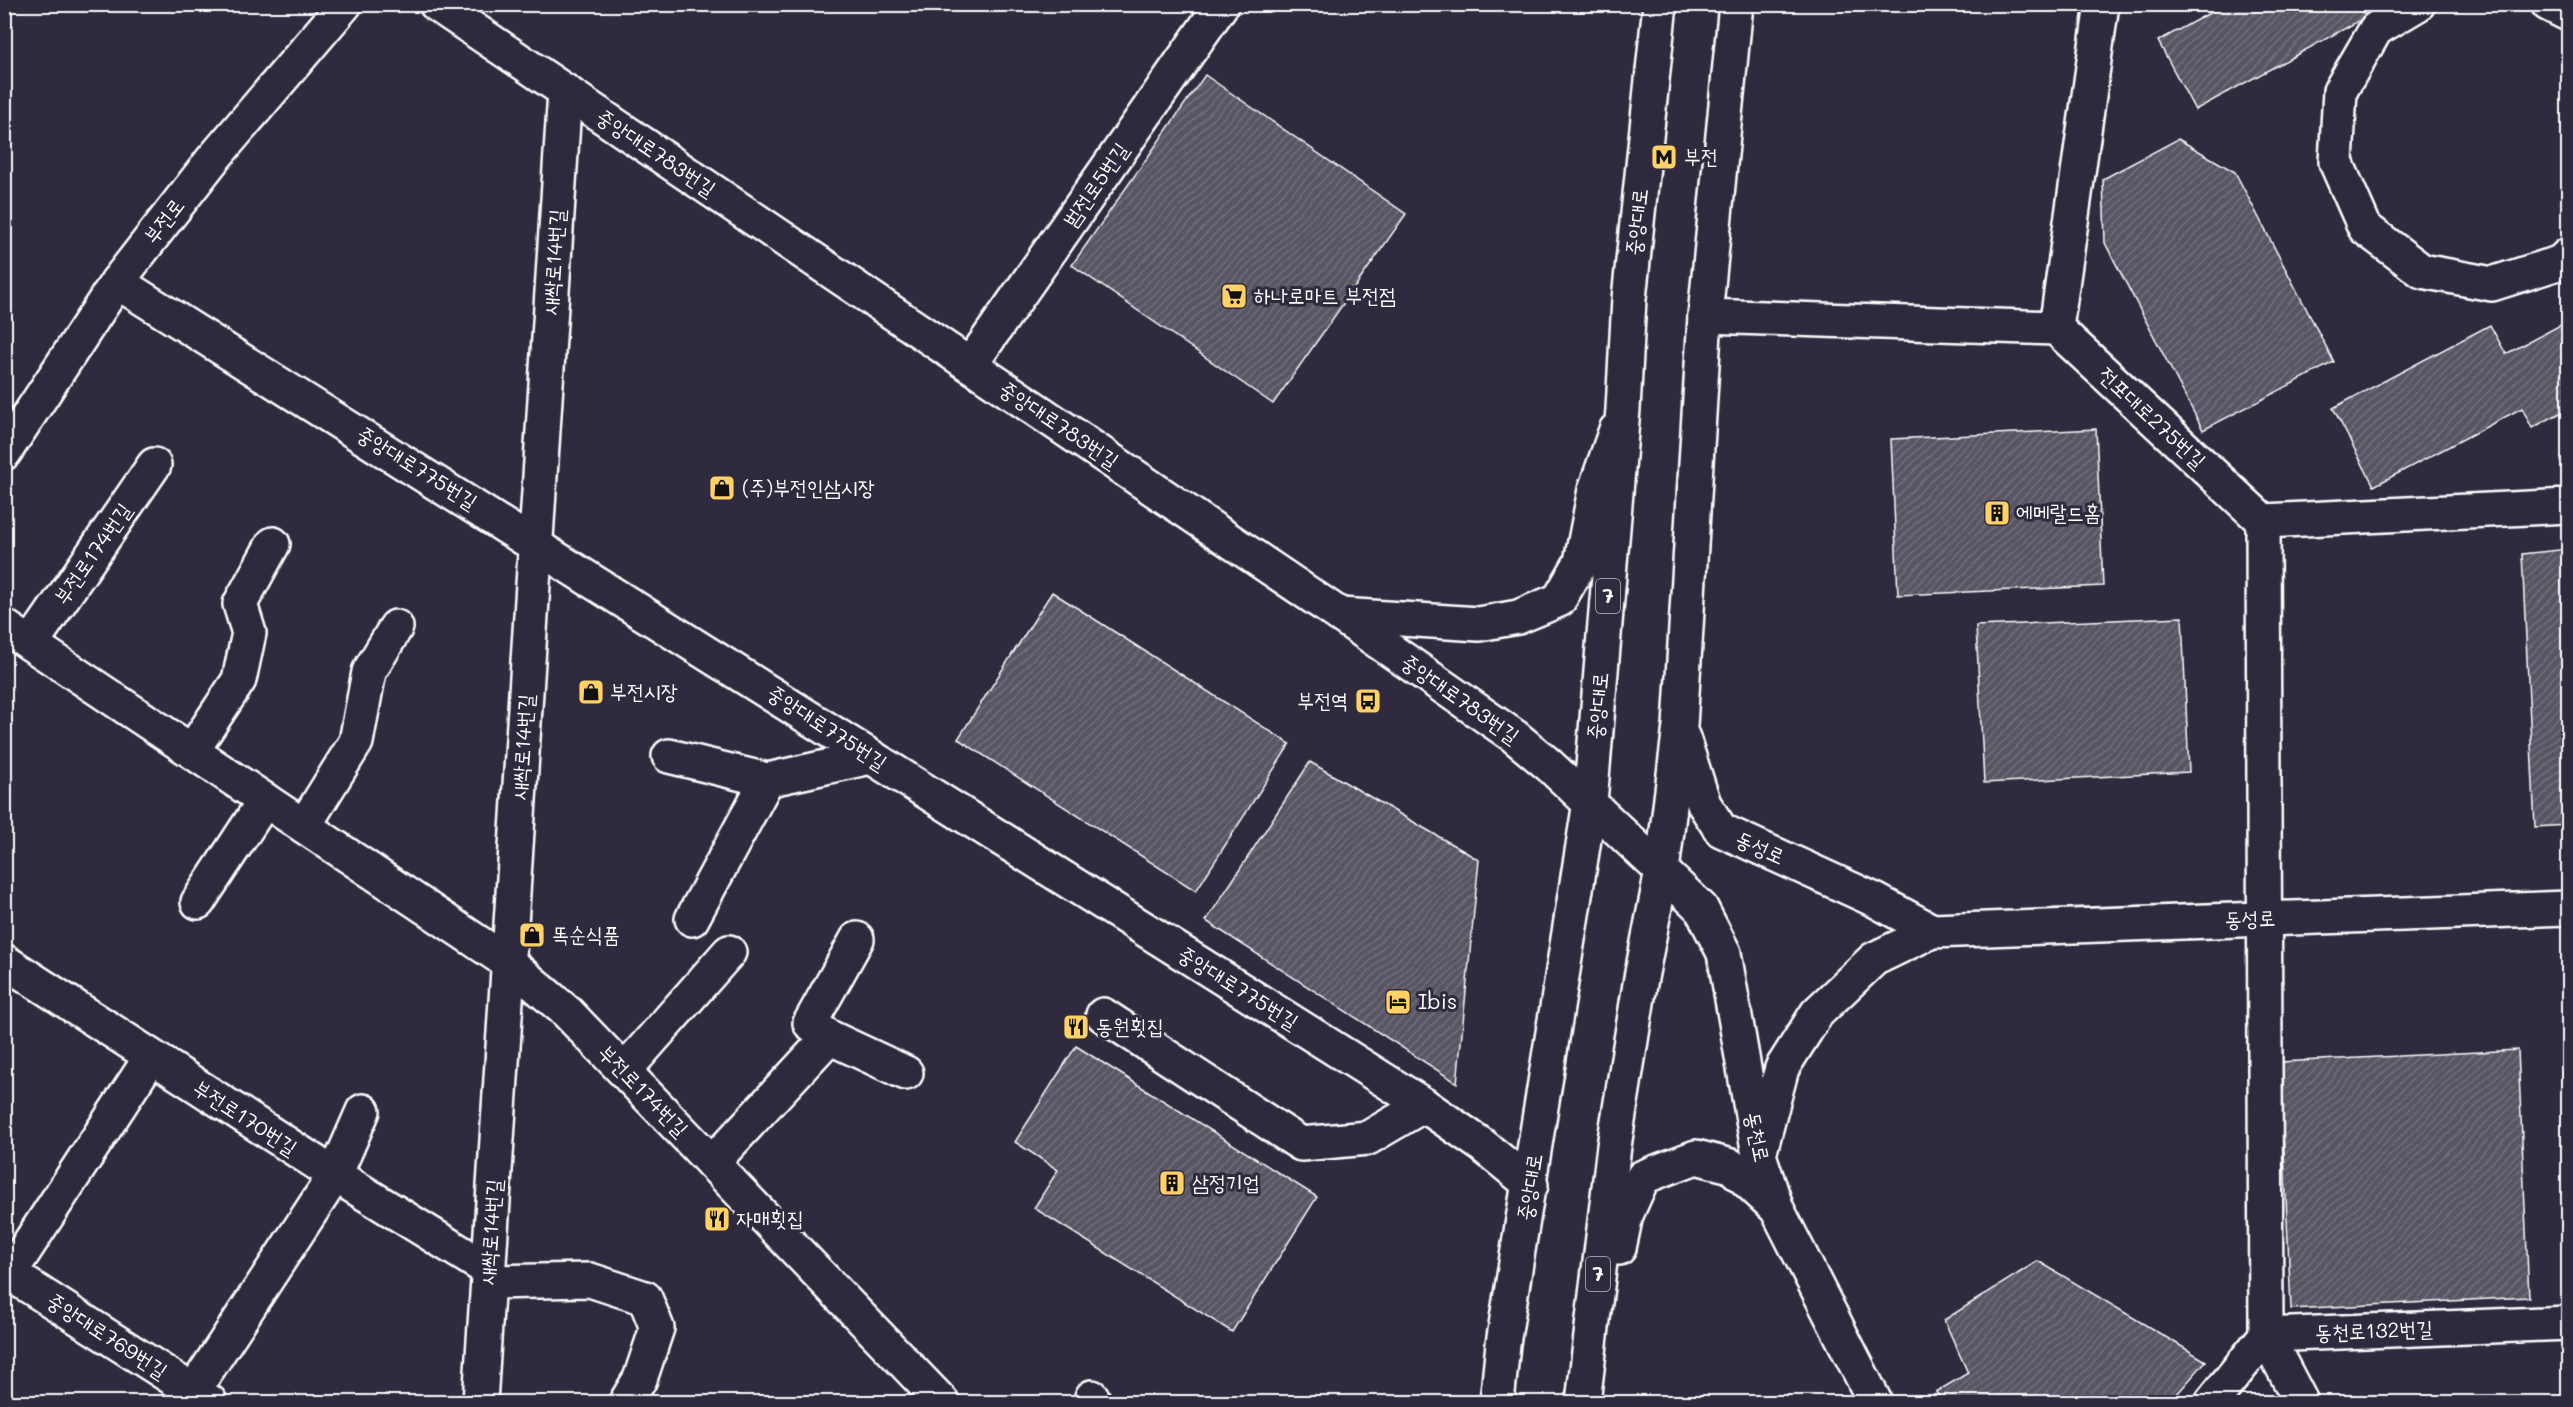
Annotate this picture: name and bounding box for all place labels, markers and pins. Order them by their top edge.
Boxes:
metro station icon: 부전 [1649,142,1679,172]
place label: 부전 [1684,142,1718,169]
supermarket icon: 하나로마트 부전점 [1219,281,1249,311]
place label: 하나로마트 부전점 [1254,281,1396,308]
shop icon: (주)부전인삼시장 [707,473,737,503]
place label: (주)부전인삼시장 [742,473,875,500]
building icon: 에메랄드홈 [1982,498,2012,528]
place label: 에메랄드홈 [2016,498,2101,525]
shop icon: 부전시장 [576,677,606,707]
place label: 부전시장 [610,677,678,704]
place label: 부전역 [1297,686,1348,713]
bus stop icon: 부전역 [1353,686,1383,716]
shop icon: 똑순식품 [517,920,547,950]
place label: 똑순식품 [552,920,620,947]
hotel icon: Ibis [1383,987,1413,1017]
place label: Ibis [1418,987,1457,1014]
restaurant icon: 동원횟집 [1061,1012,1091,1042]
place label: 동원횟집 [1096,1012,1164,1039]
building icon: 삼정기업 [1157,1168,1187,1198]
place label: 삼정기업 [1192,1168,1260,1195]
restaurant icon: 자매횟집 [702,1204,732,1234]
place label: 자매횟집 [736,1204,804,1231]

